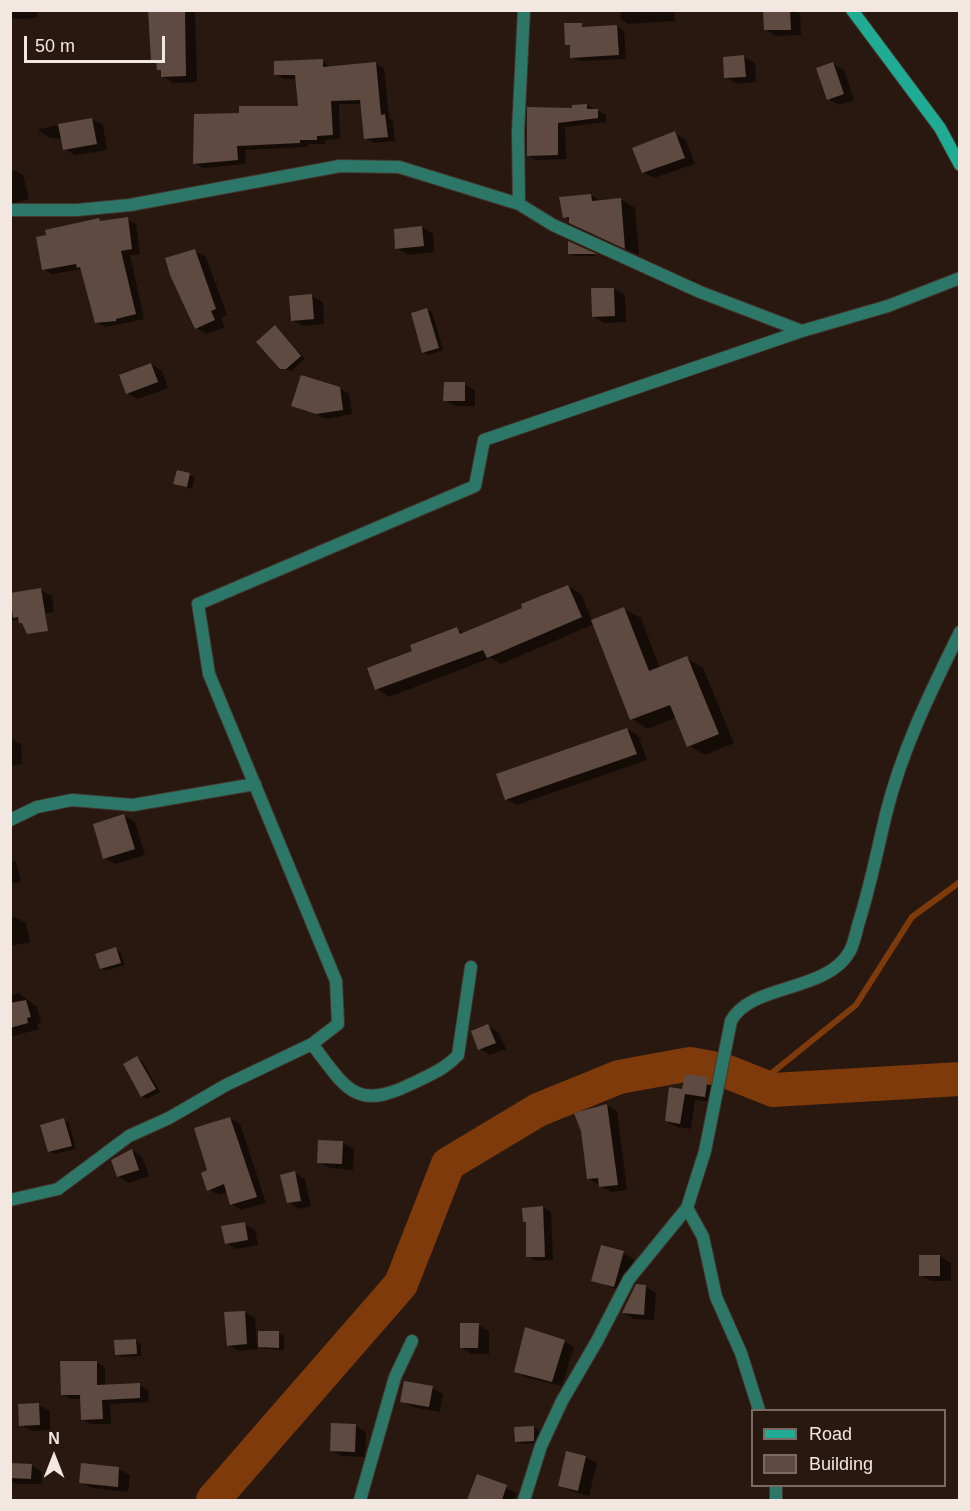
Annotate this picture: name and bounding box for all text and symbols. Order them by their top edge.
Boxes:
scale bar [27,24,168,62]
text: 50 m [35,36,75,56]
legend [751,1409,946,1487]
text: Road [809,1424,852,1444]
north arrow [24,1427,84,1487]
text: N [48,1430,60,1447]
text: Building [809,1454,873,1474]

